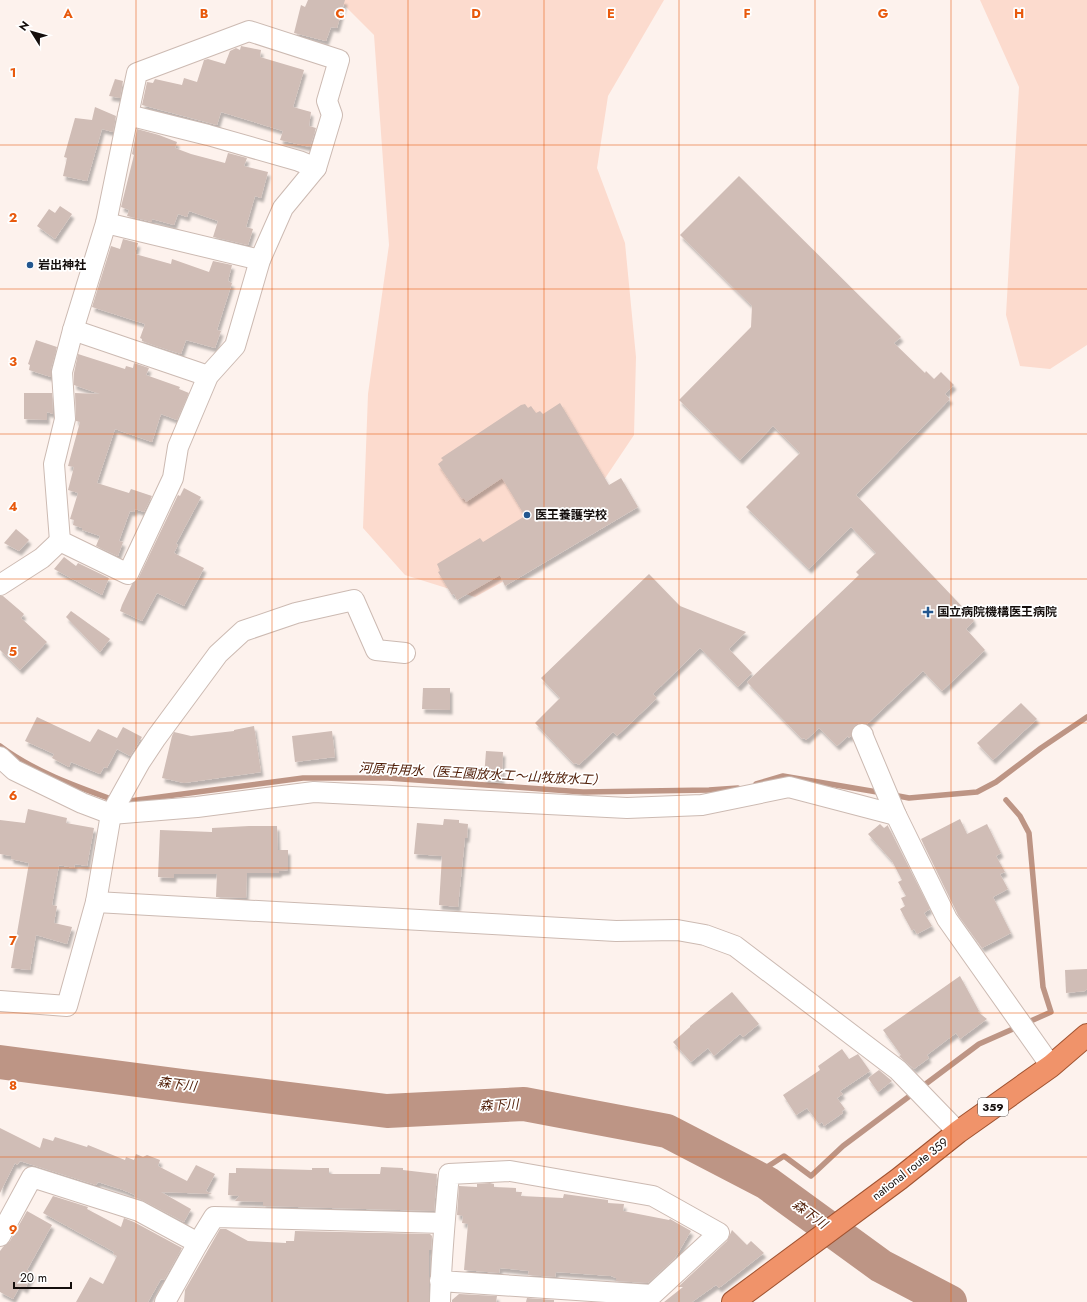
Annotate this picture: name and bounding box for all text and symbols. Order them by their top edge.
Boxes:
text: A [62,4,73,23]
text: B [200,4,209,23]
text: C [335,4,345,23]
text: D [471,4,481,23]
text: E [607,4,615,23]
text: F [743,4,751,23]
text: G [878,4,889,23]
text: H [1014,4,1024,23]
north arrow [12,12,52,52]
text: N [15,18,33,34]
text: 1 [10,63,16,82]
text: 2 [9,208,17,227]
place label: 岩出神社 [38,256,86,274]
marker: 岩出神社 [25,260,35,270]
text: 3 [9,352,17,371]
text: 4 [8,497,18,516]
place label: 医王養護学校 [535,506,607,524]
marker: 医王養護学校 [522,510,532,520]
place label: 国立病院機構医王病院 [937,603,1057,621]
marker: 国立病院機構医王病院 [922,606,934,618]
text: 5 [9,642,17,661]
water label: 河原市用水（医王園放水工～山牧放水工） [358,758,606,790]
text: 6 [9,786,18,805]
text: 7 [9,931,17,950]
water label: 森下川 [156,1072,199,1096]
text: 8 [9,1076,17,1095]
water label: 森下川 [479,1094,521,1116]
road number: 359 [978,1098,1008,1116]
street label: national route 359 [868,1133,952,1205]
water label: 森下川 [789,1195,833,1234]
text: 9 [9,1220,18,1239]
scale bar [14,1264,71,1290]
text: 20 m [20,1269,47,1287]

